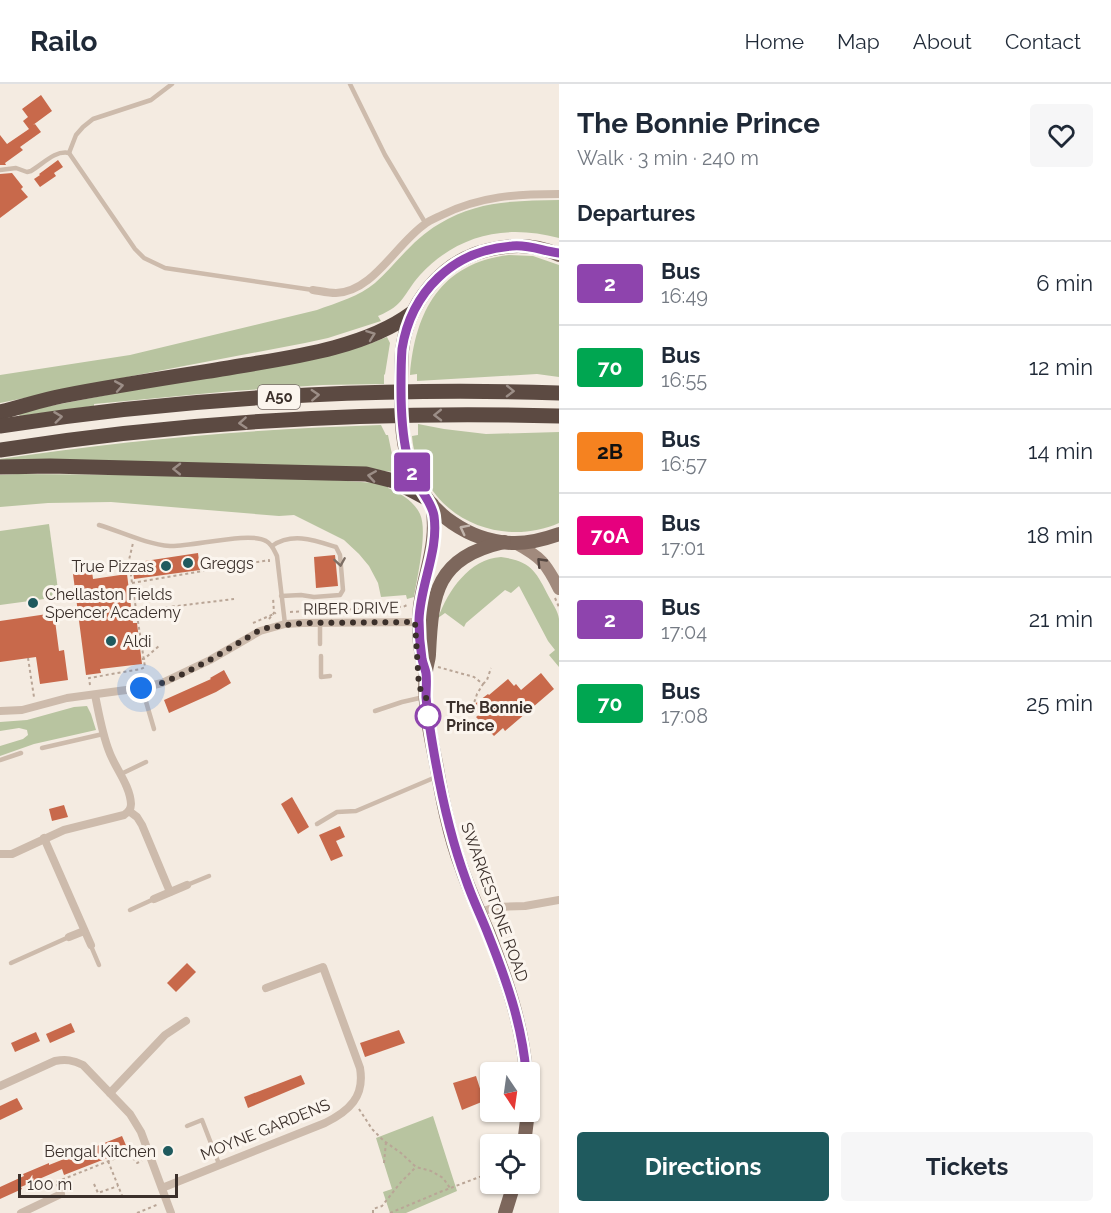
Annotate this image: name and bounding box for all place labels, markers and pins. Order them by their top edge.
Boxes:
place label: Greggs [200,554,254,573]
marker: Greggs [181,556,195,570]
place label: True Pizzas [71,557,154,576]
marker: True Pizzas [159,559,173,573]
place label: Chellaston Fields Spencer Academy [45,585,181,622]
marker: Chellaston Fields Spencer Academy [26,596,40,610]
place label: Aldi [123,632,152,651]
marker: Aldi [104,634,118,648]
place label: The Bonnie Prince [446,698,533,735]
marker: The Bonnie Prince [415,703,441,729]
place label: Bengal Kitchen [44,1142,156,1161]
marker: Bengal Kitchen [161,1144,175,1158]

